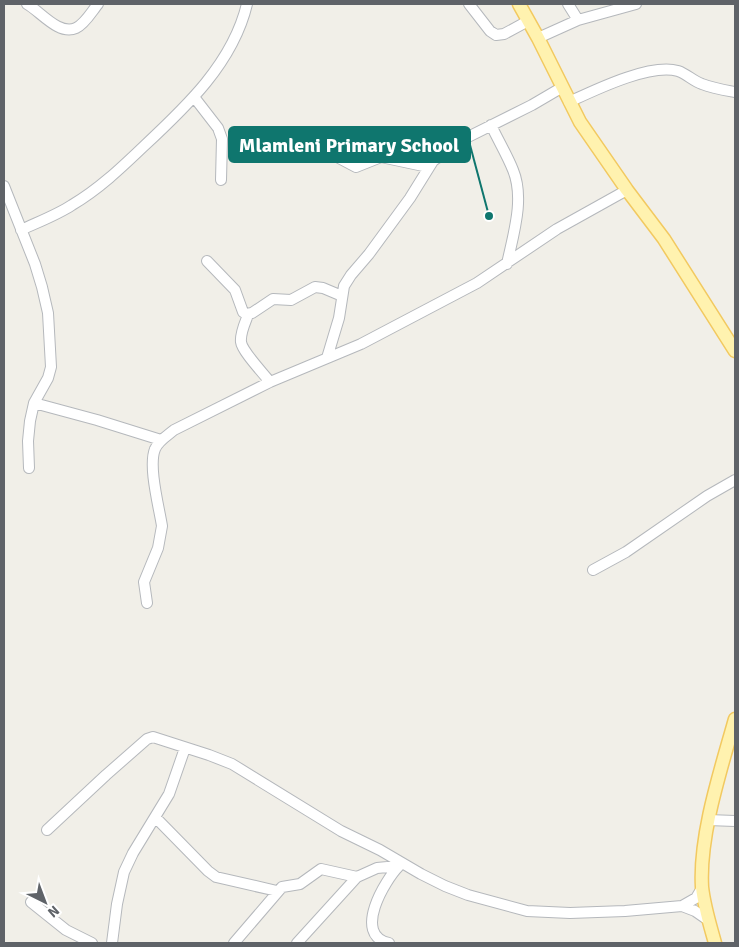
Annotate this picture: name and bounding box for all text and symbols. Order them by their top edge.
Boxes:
callout: Mlamleni Primary School [229,127,470,162]
text: Mlamleni Primary School [239,133,459,158]
north arrow [20,877,70,927]
text: N [44,902,63,921]

